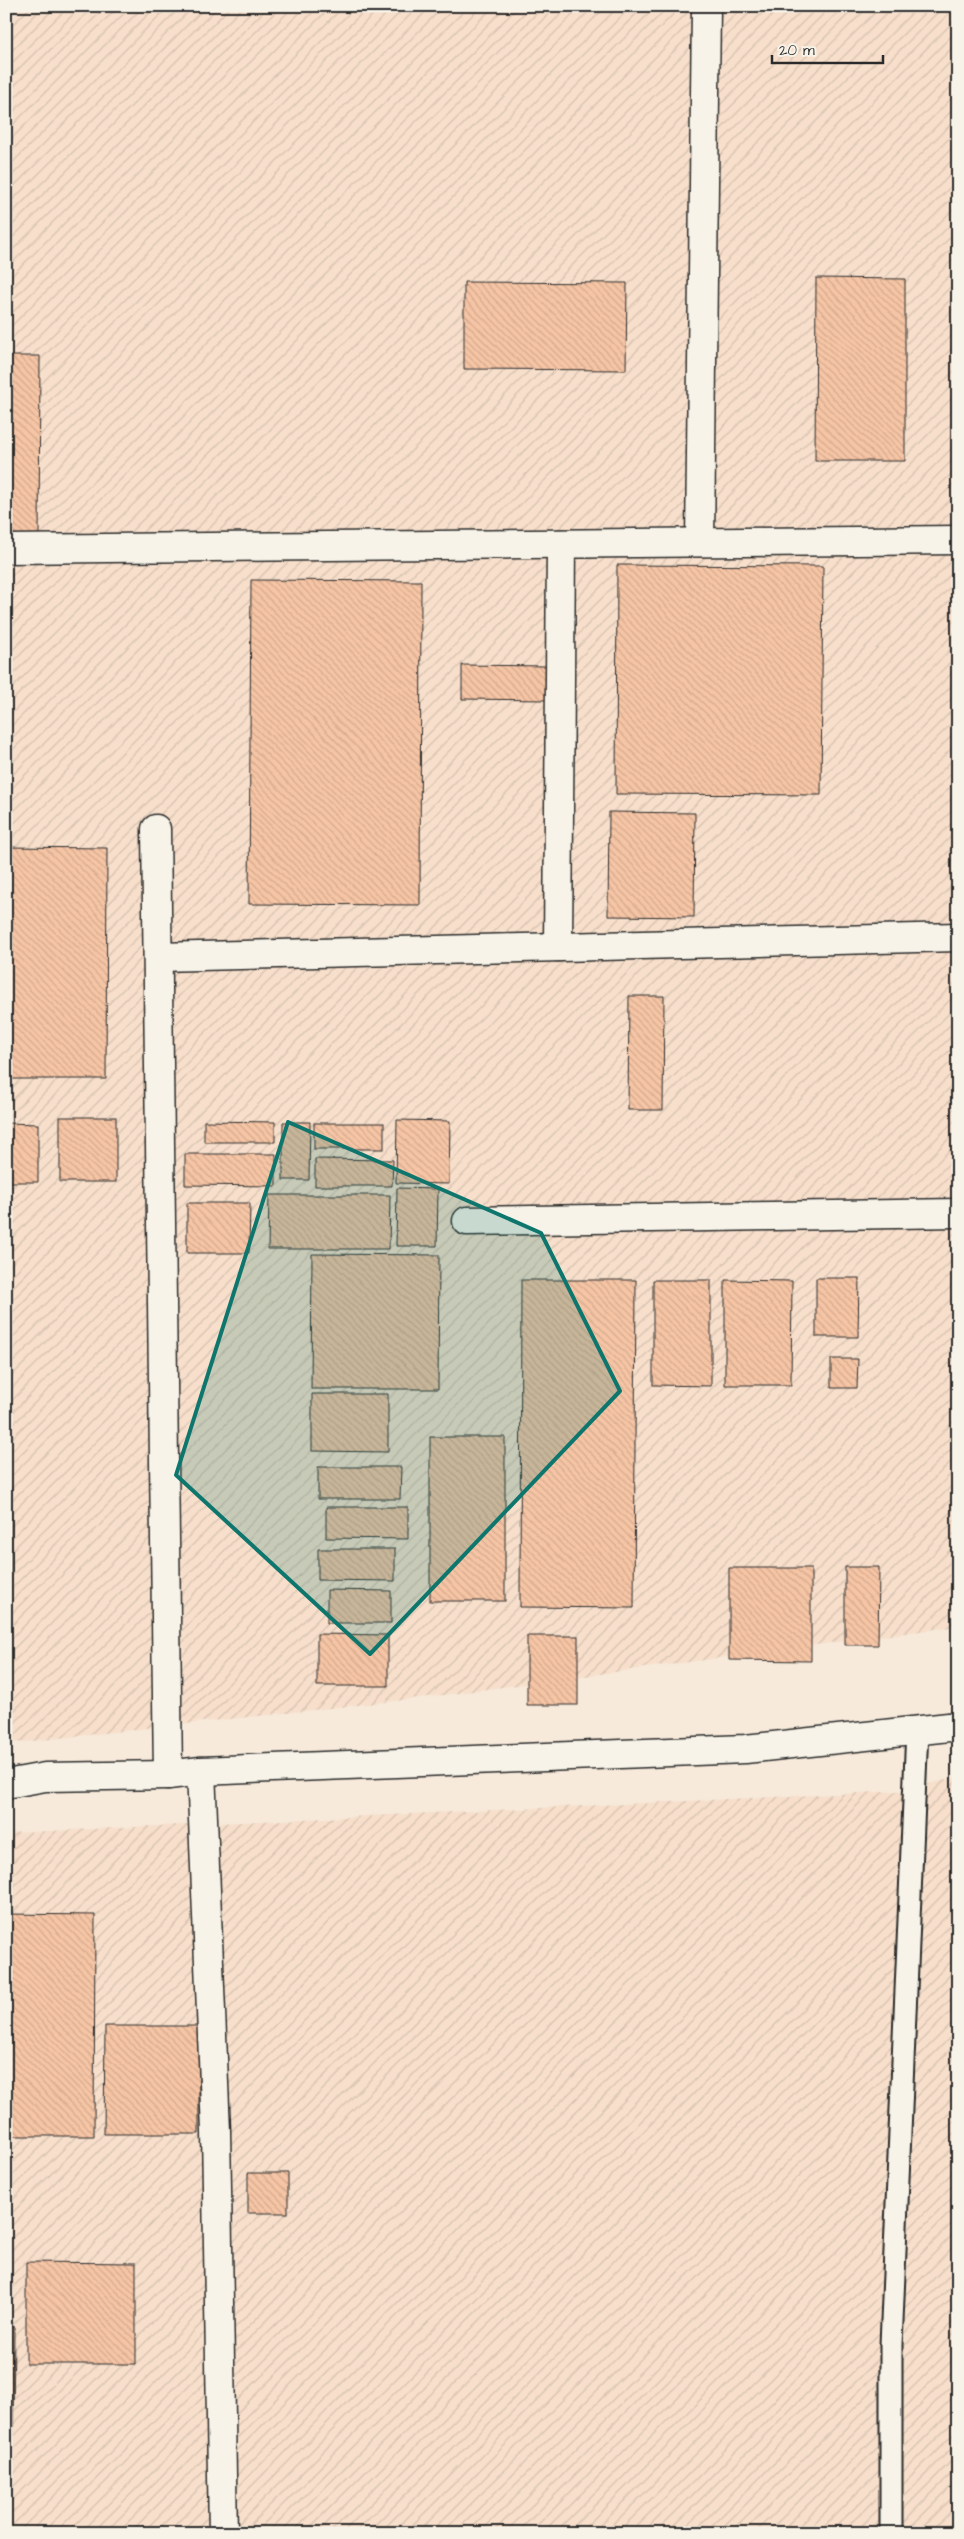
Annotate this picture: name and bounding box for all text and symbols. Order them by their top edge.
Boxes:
scale bar [772,32,883,64]
text: 20 m [779,40,815,61]

